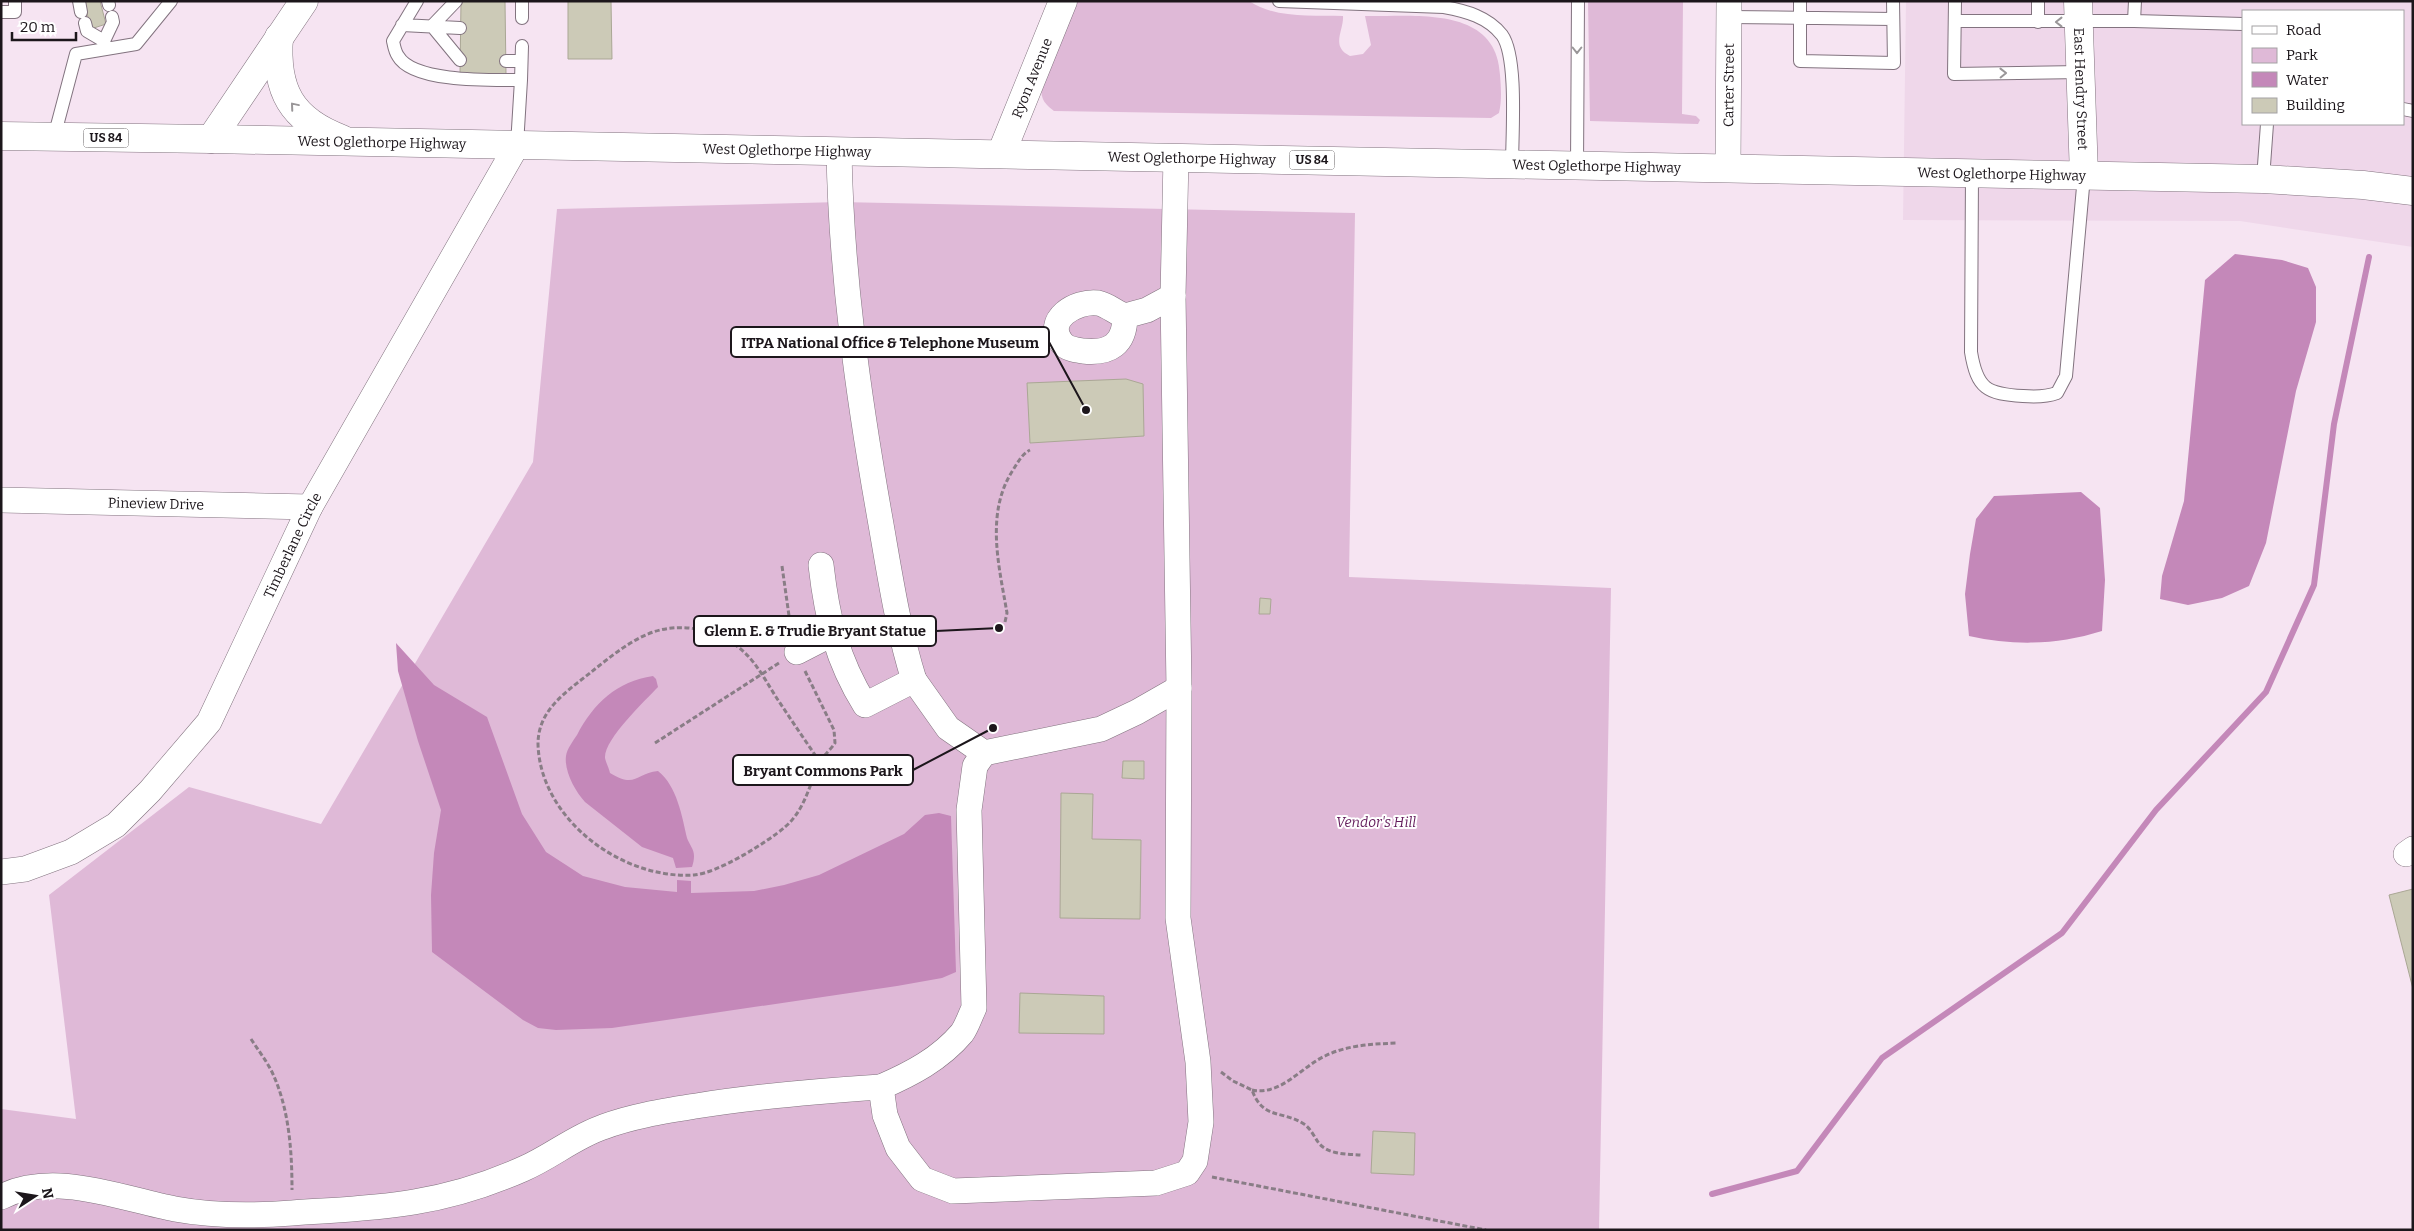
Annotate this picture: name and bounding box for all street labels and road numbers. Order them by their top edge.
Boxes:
street label: East Hendry Street [2070,27,2091,151]
street label: Ryon Avenue [1008,36,1056,121]
street label: Carter Street [1720,43,1738,127]
road number: US 84 [84,128,128,148]
street label: West Oglethorpe Highway [297,133,467,153]
street label: West Oglethorpe Highway [702,141,872,161]
street label: West Oglethorpe Highway [1107,148,1277,169]
road number: US 84 [1290,150,1334,170]
street label: West Oglethorpe Highway [1512,156,1682,177]
street label: West Oglethorpe Highway [1917,164,2087,185]
street label: Timberlane Circle [260,490,326,601]
street label: Pineview Drive [108,494,204,514]

